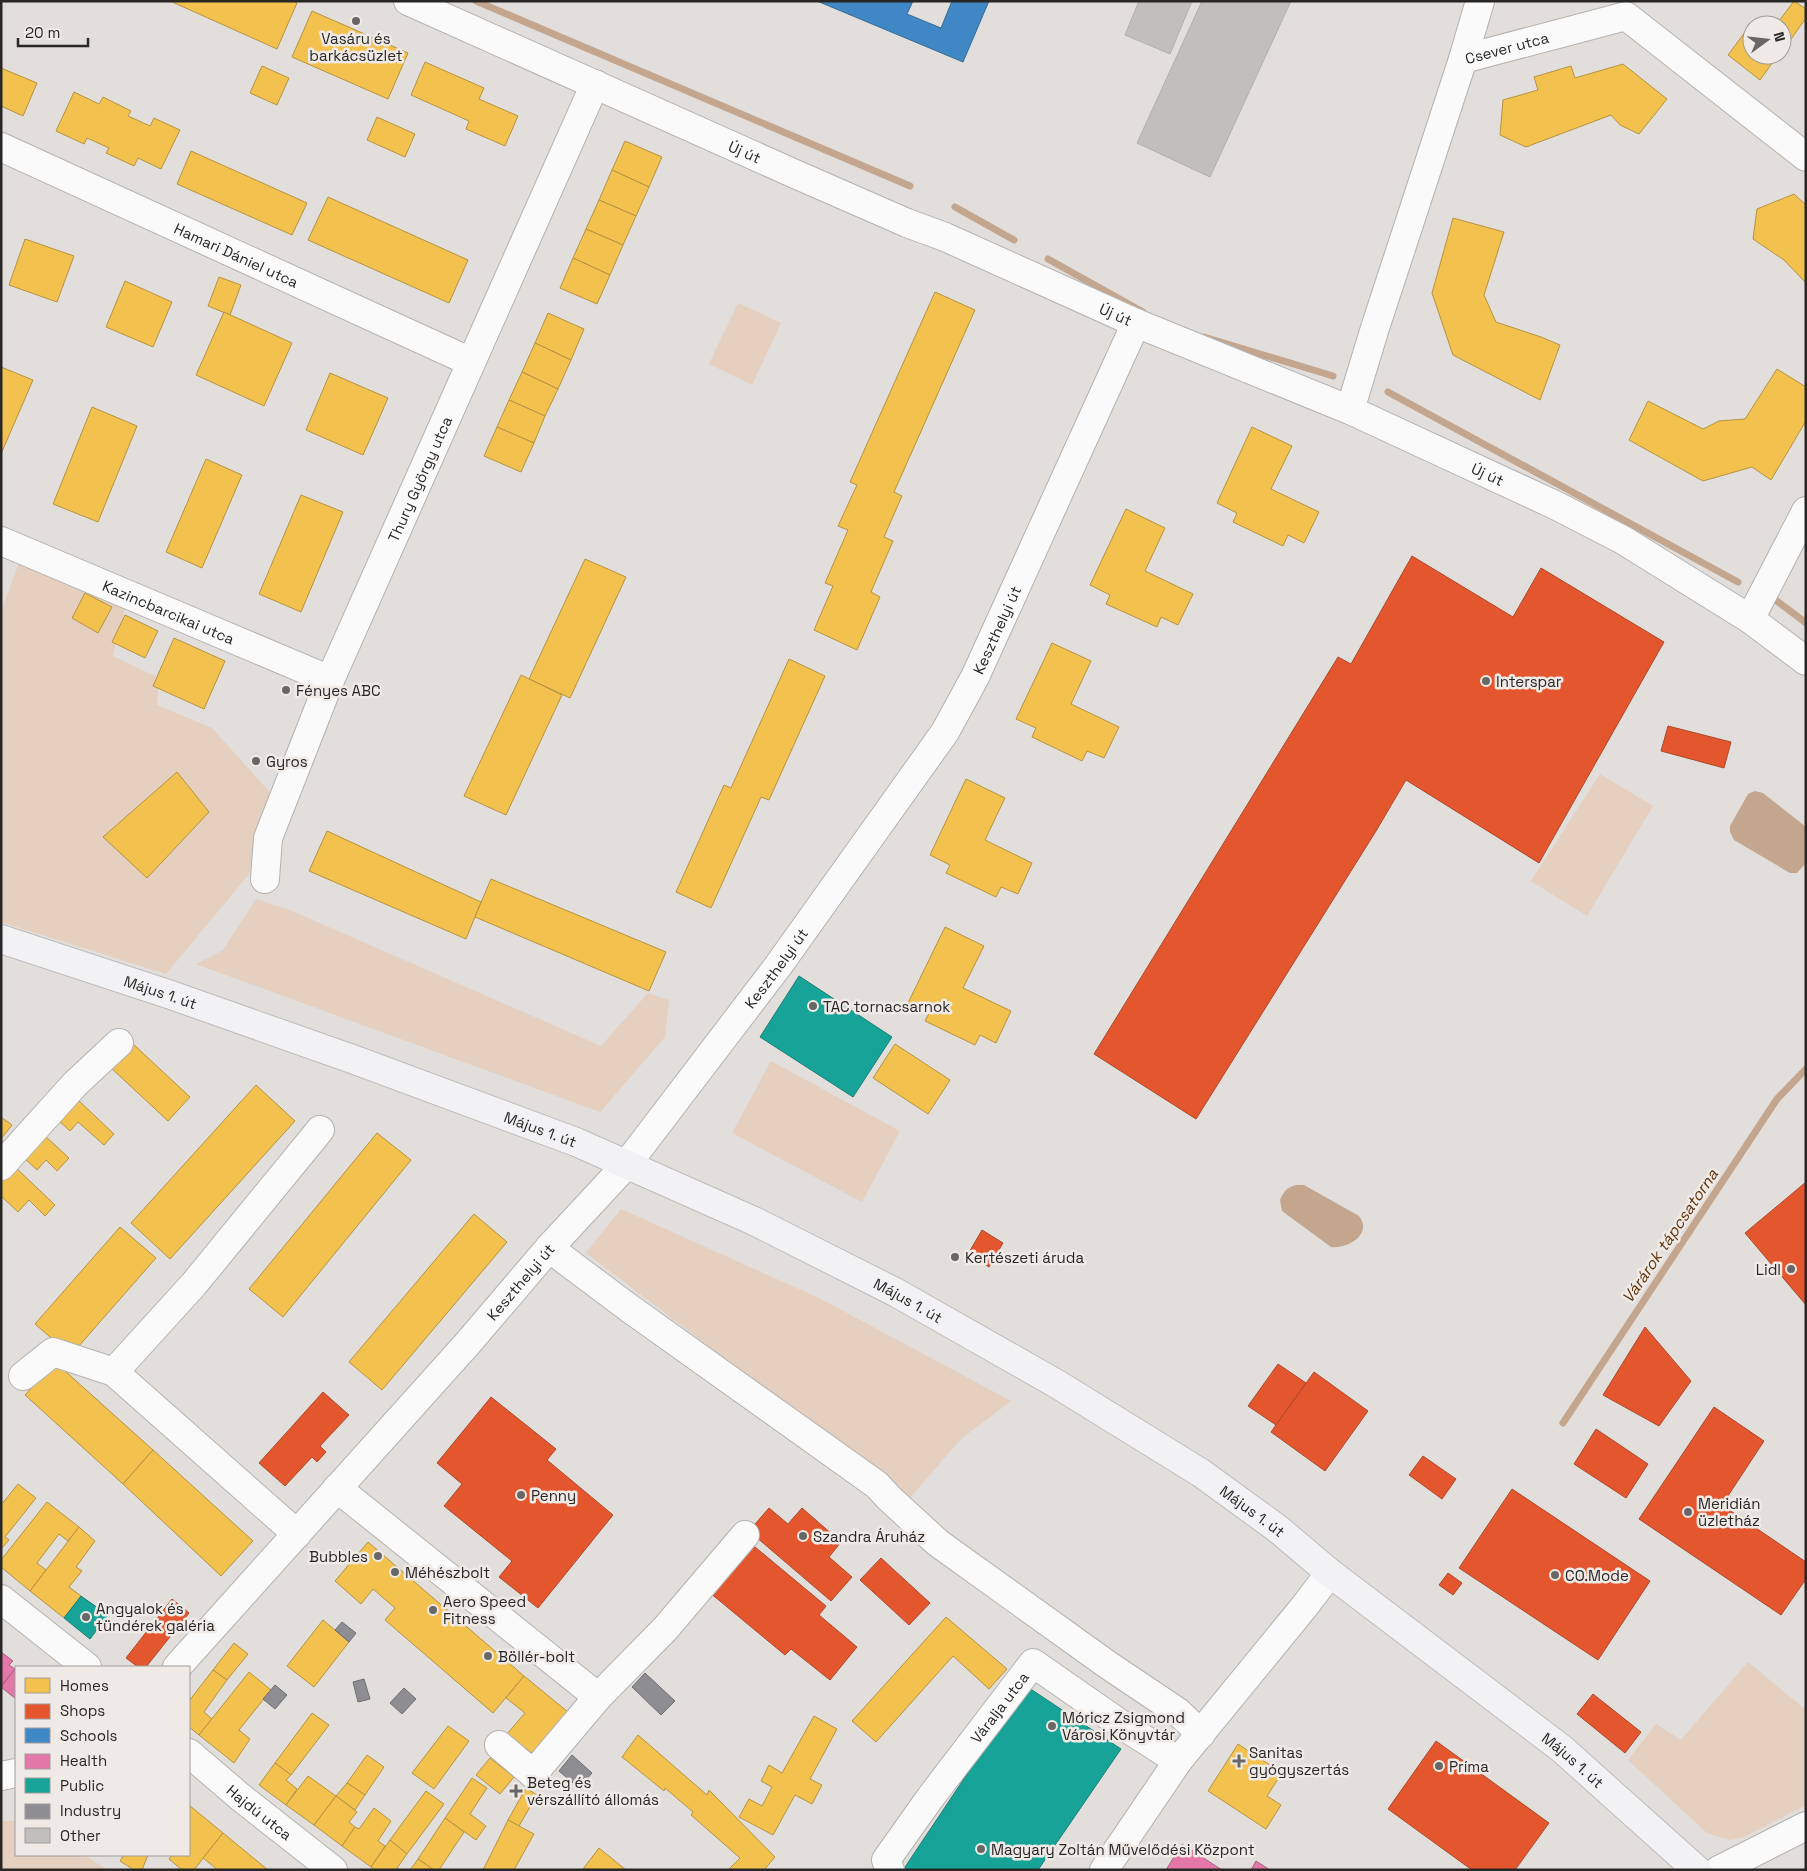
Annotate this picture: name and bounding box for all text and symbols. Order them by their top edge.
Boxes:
scale bar [18,15,88,47]
marker: Vasáru és barkácsüzlet [350,15,362,27]
north arrow [1742,15,1792,65]
text: 20 m [25,23,60,42]
street label: Csever utca [1463,27,1551,68]
place label: Vasáru és barkácsüzlet [309,29,403,65]
text: N [1770,30,1789,44]
street label: Új út [726,136,764,167]
street label: Hamari Dániel utca [171,218,302,292]
street label: Új út [1097,298,1135,330]
street label: Thury György utca [383,413,456,545]
street label: Új út [1469,458,1507,490]
street label: Kazincbarcikai utca [100,576,238,648]
street label: Keszthelyi út [968,583,1025,677]
place label: Interspar [1496,672,1562,691]
marker: Interspar [1480,675,1492,687]
place label: Fényes ABC [296,681,381,700]
marker: Fényes ABC [280,684,292,696]
place label: Gyros [266,752,308,771]
marker: Gyros [250,755,262,767]
street label: Keszthelyi út [740,924,812,1012]
street label: Május 1. út [122,971,200,1013]
place label: TAC tornacsarnok [823,997,950,1016]
marker: TAC tornacsarnok [807,1000,819,1012]
street label: Május 1. út [502,1107,579,1151]
water label: Várárok tápcsatorna [1617,1164,1723,1307]
street label: Keszthelyi út [482,1239,558,1324]
place label: Kertészeti áruda [965,1248,1084,1267]
marker: Kertészeti áruda [949,1251,961,1263]
place label: Lidl [1756,1260,1781,1279]
marker: Lidl [1785,1263,1797,1275]
street label: Május 1. út [871,1273,946,1327]
street label: Május 1. út [1216,1481,1289,1541]
place label: Penny [531,1486,576,1505]
marker: Penny [515,1489,527,1501]
place label: Meridián üzletház [1698,1494,1760,1530]
marker: Meridián üzletház [1682,1506,1694,1518]
place label: Szandra Áruház [813,1527,925,1546]
marker: Szandra Áruház [797,1530,809,1542]
place label: Bubbles [309,1547,368,1566]
marker: Bubbles [372,1550,384,1562]
place label: Méhészbolt [405,1563,490,1582]
marker: Méhészbolt [389,1566,401,1578]
place label: CO.Mode [1565,1566,1629,1585]
marker: CO.Mode [1549,1569,1561,1581]
place label: Aero Speed Fitness [443,1592,526,1628]
place label: Angyalok és tündérek galéria [96,1599,215,1635]
marker: Aero Speed Fitness [427,1604,439,1616]
marker: Angyalok és tündérek galéria [80,1611,92,1623]
place label: Böllér-bolt [498,1647,575,1666]
marker: Böllér-bolt [482,1650,494,1662]
legend [15,1666,190,1856]
street label: Váralja utca [966,1667,1033,1747]
text: Homes [60,1676,109,1695]
text: Shops [60,1701,105,1720]
place label: Móricz Zsigmond Városi Könyvtár [1062,1708,1185,1744]
marker: Móricz Zsigmond Városi Könyvtár [1046,1720,1058,1732]
text: Schools [60,1726,118,1745]
street label: Május 1. út [1538,1728,1608,1792]
place label: Sanitas gyógyszertás [1249,1743,1349,1779]
text: Health [60,1751,107,1770]
marker: Sanitas gyógyszertás [1233,1755,1245,1767]
place label: Príma [1449,1757,1489,1776]
marker: Príma [1433,1760,1445,1772]
place label: Beteg és vérszállító állomás [527,1773,659,1809]
text: Public [60,1776,104,1795]
street label: Hajdú utca [223,1780,296,1844]
marker: Beteg és vérszállító állomás [509,1784,523,1798]
text: Industry [60,1801,121,1820]
text: Other [60,1826,101,1845]
place label: Magyary Zoltán Művelődési Központ [991,1840,1255,1859]
marker: Magyary Zoltán Művelődési Központ [975,1843,987,1855]

